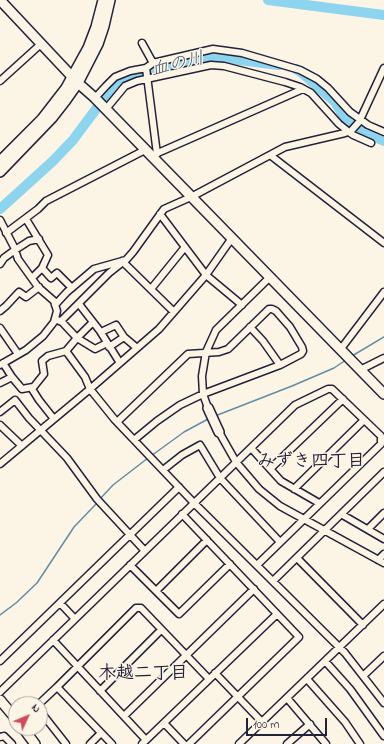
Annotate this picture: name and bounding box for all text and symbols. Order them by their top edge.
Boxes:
water label: 血の川 [149,49,207,83]
district label: みずき四丁目 [257,452,365,474]
district label: 木越二丁目 [98,664,188,686]
north arrow [8,696,48,736]
text: N [28,700,44,717]
scale bar [248,710,329,736]
text: 100 m [253,716,280,734]

